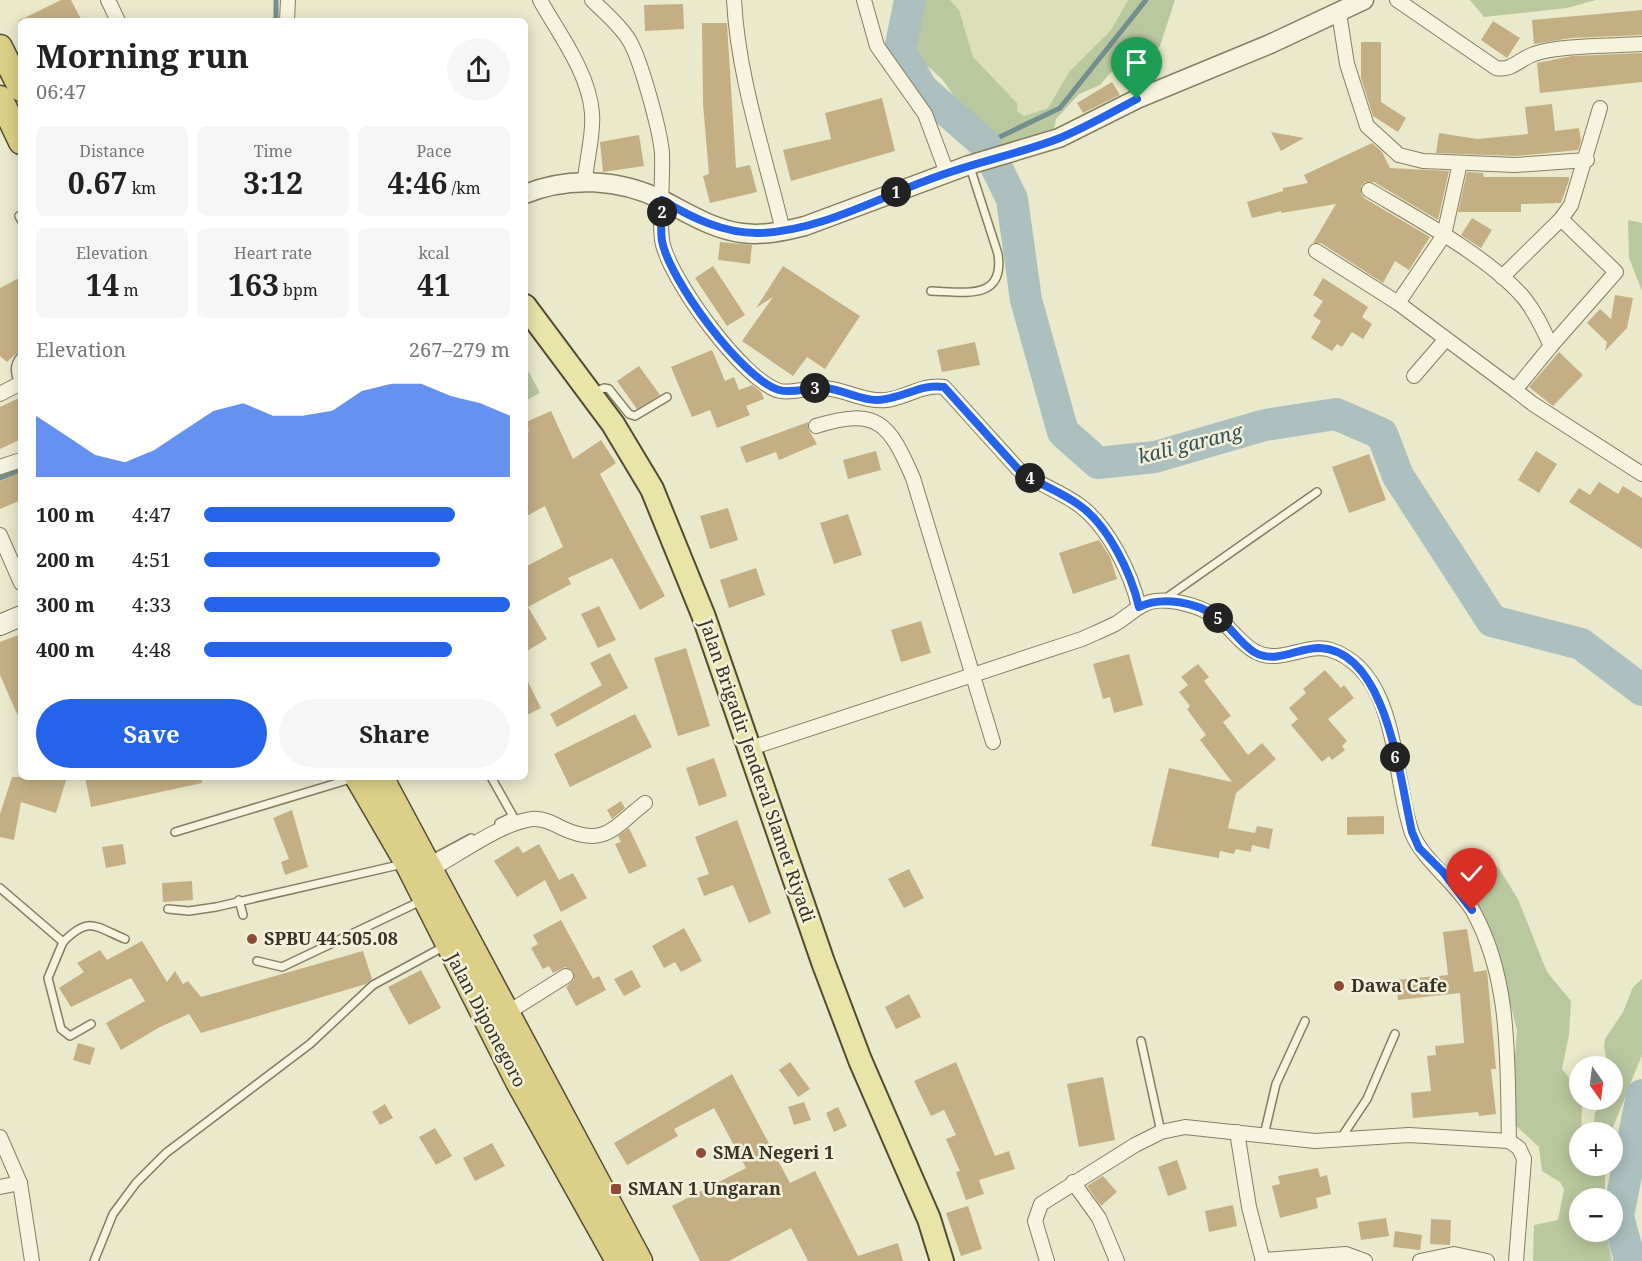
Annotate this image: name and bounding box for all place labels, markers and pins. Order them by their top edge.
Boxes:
pin [1111,37,1162,99]
pin: 1 [881,177,911,207]
pin: 2 [647,197,677,227]
pin: 3 [800,373,830,403]
pin: 4 [1015,463,1045,493]
pin: 5 [1203,603,1233,633]
pin: 6 [1380,742,1410,772]
pin [1446,848,1497,910]
place label: SPBU 44.505.08 [264,926,398,950]
marker: SPBU 44.505.08 [245,932,259,946]
place label: Dawa Cafe [1351,973,1447,997]
marker: Dawa Cafe [1332,979,1346,993]
place label: SMA Negeri 1 [713,1140,834,1164]
marker: SMA Negeri 1 [694,1146,708,1160]
place label: SMAN 1 Ungaran [628,1176,781,1200]
marker: SMAN 1 Ungaran [609,1182,623,1196]

